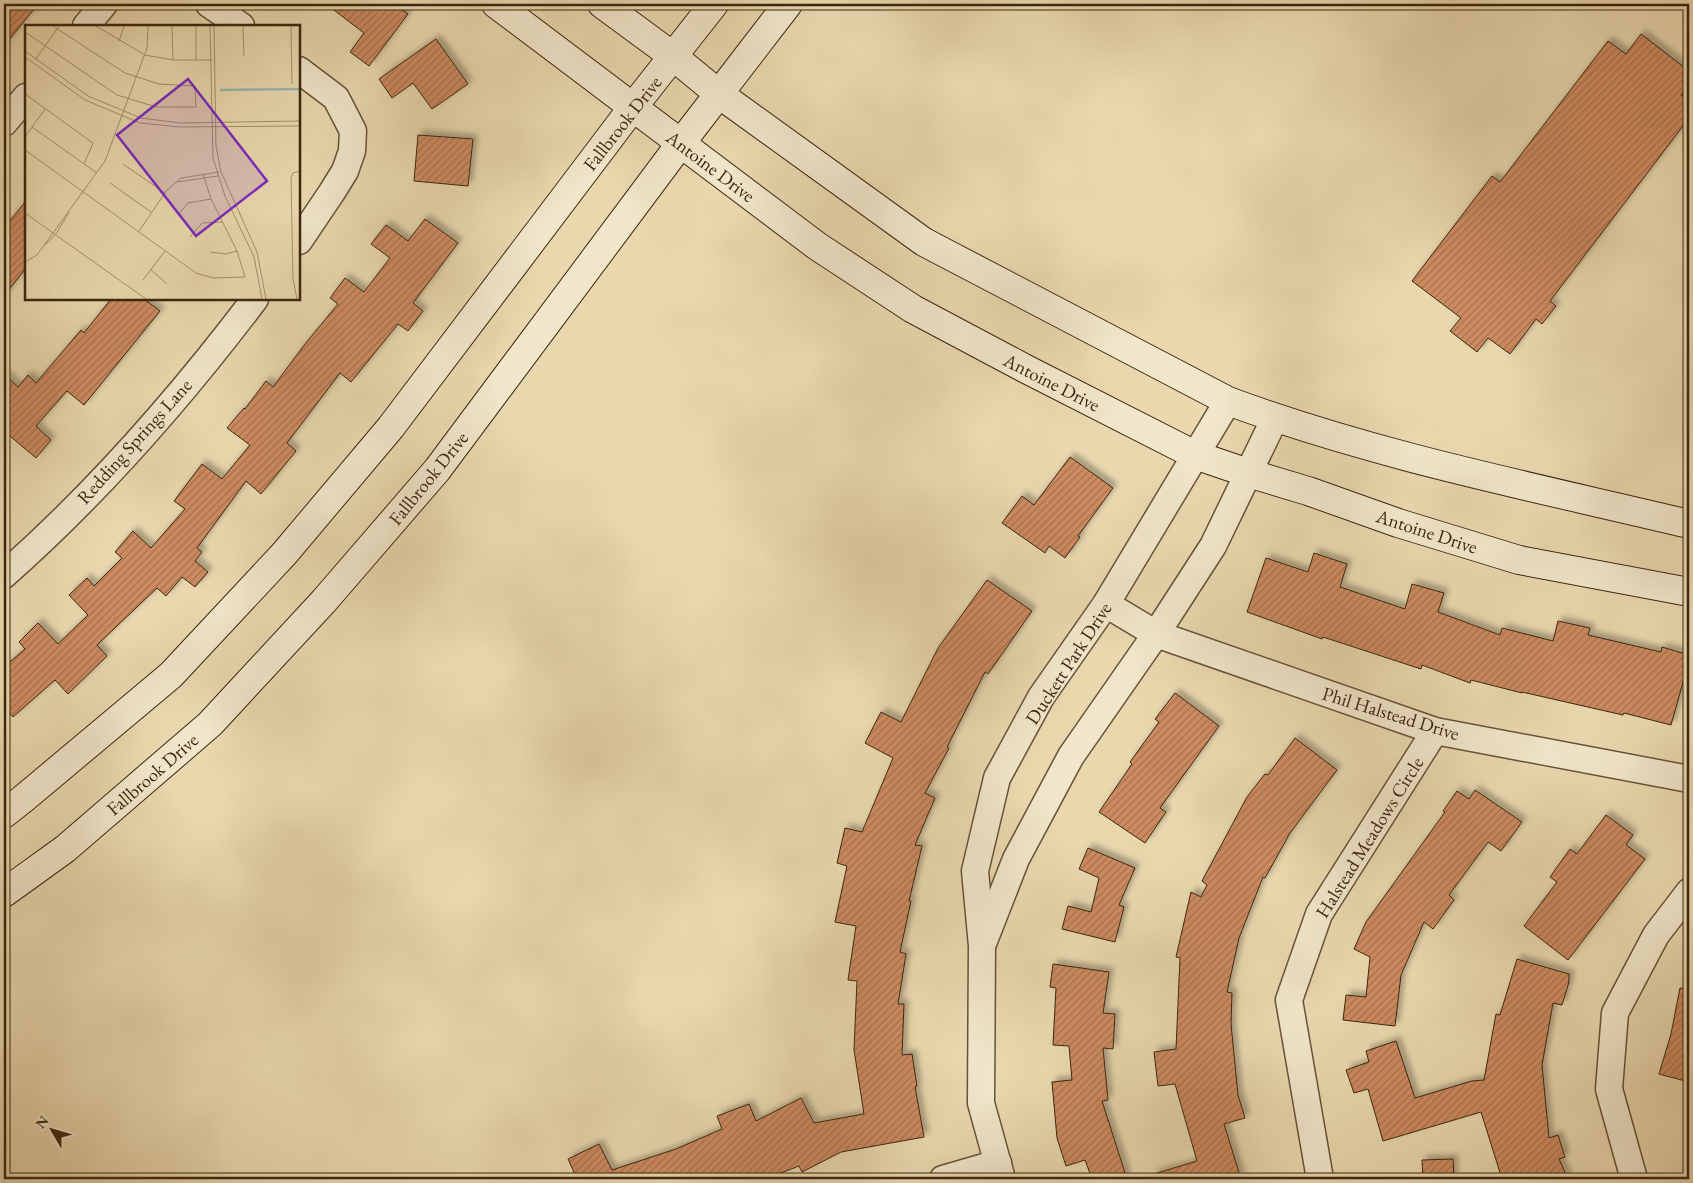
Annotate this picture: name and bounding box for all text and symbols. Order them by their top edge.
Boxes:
inset map [25,25,300,300]
street label: Fallbrook Drive [578,71,667,176]
street label: Antoine Drive [660,124,760,208]
street label: Antoine Drive [998,347,1104,417]
street label: Redding Springs Lane [71,373,197,509]
street label: Fallbrook Drive [383,426,474,530]
street label: Antoine Drive [1372,503,1481,560]
street label: Duckett Park Drive [1020,597,1117,729]
street label: Phil Halstead Drive [1319,681,1462,746]
street label: Fallbrook Drive [101,728,203,821]
street label: Halstead Meadows Circle [1310,752,1429,923]
north arrow [28,1106,78,1156]
text: N [31,1111,53,1132]

